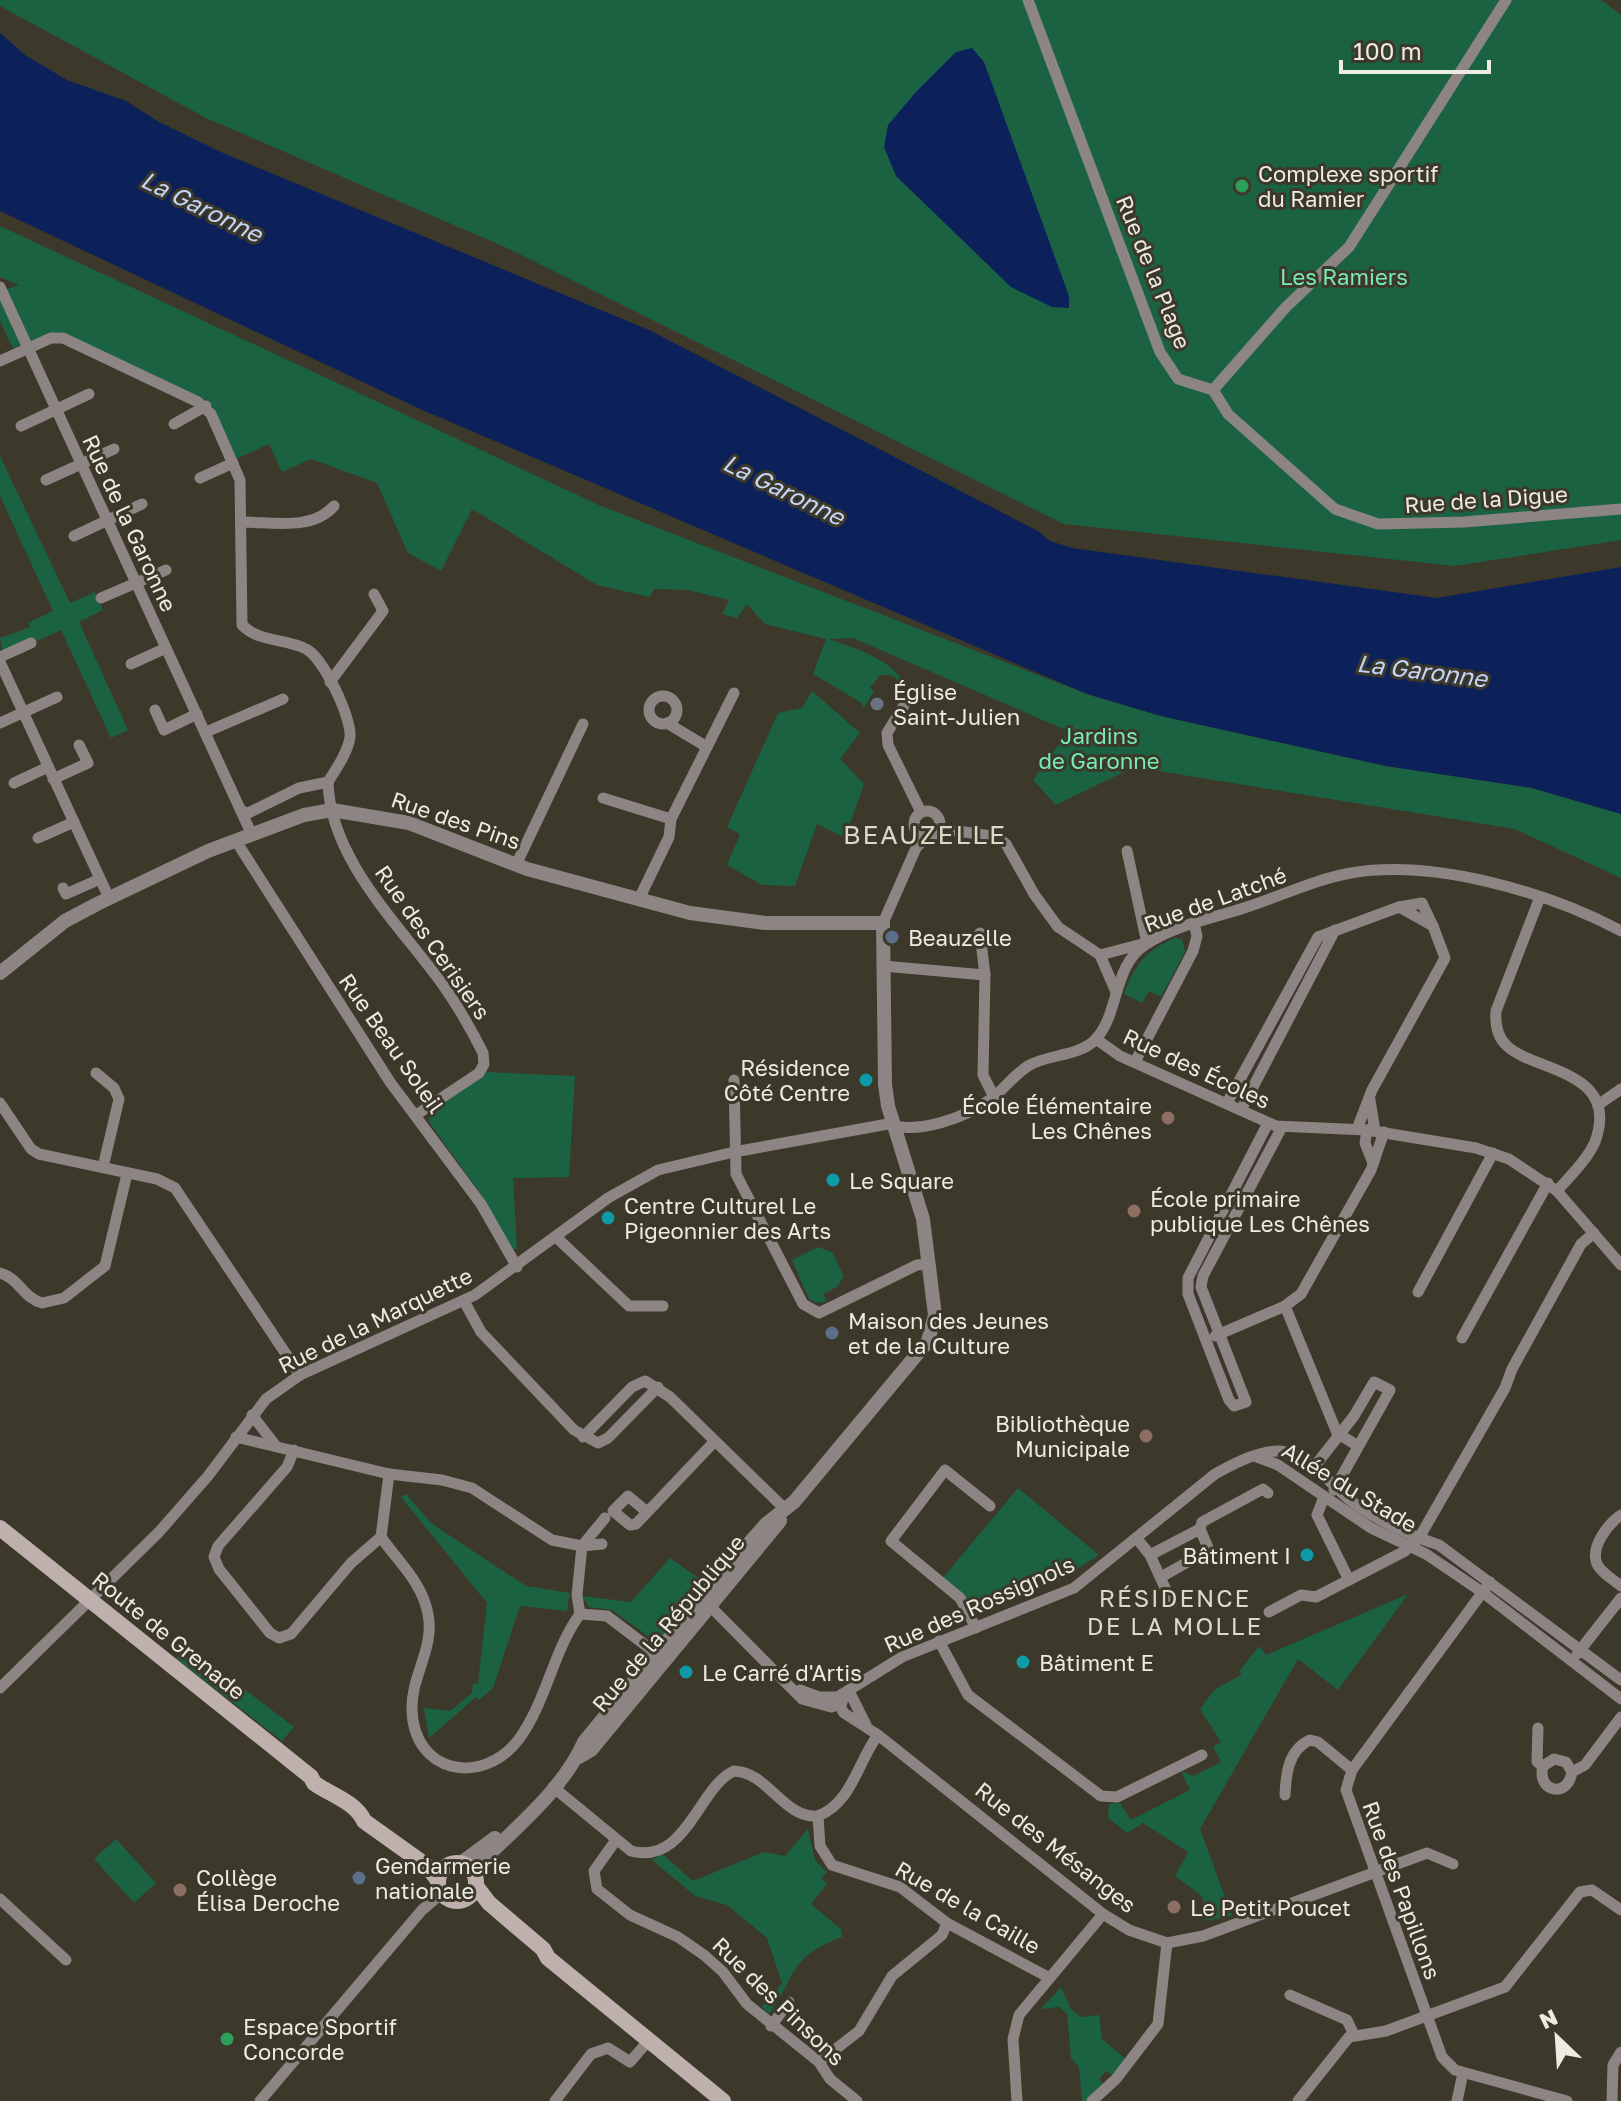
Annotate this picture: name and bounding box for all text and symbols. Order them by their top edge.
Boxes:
scale bar [1341,24,1489,74]
text: 100 m [1353,36,1422,65]
place label: Complexe sportif du Ramier [1258,160,1438,212]
water label: La Garonne [137,164,269,249]
marker: Complexe sportif du Ramier [1233,177,1251,195]
street label: Rue de la Plage [1111,191,1197,353]
park label: Les Ramiers [1280,263,1408,290]
street label: Rue de la Garonne [77,430,183,616]
water label: La Garonne [719,447,851,532]
street label: Rue de la Digue [1403,480,1569,518]
water label: La Garonne [1355,648,1491,693]
place label: Église Saint-Julien [893,678,1020,730]
marker: Église Saint-Julien [868,695,886,713]
park label: Jardins de Garonne [1038,722,1160,774]
street label: Rue des Pins [388,785,524,855]
district label: BEAUZELLE [843,819,1007,850]
street label: Rue des Cerisiers [370,860,496,1024]
street label: Rue de Latché [1140,861,1290,937]
place label: Beauzelle [908,924,1012,951]
marker: Beauzelle [883,928,901,946]
street label: Rue Beau Soleil [334,968,450,1118]
street label: Rue des Écoles [1119,1022,1275,1114]
place label: Résidence Côté Centre [724,1054,850,1106]
marker: Résidence Côté Centre [857,1071,875,1089]
place label: École Élémentaire Les Chênes [962,1092,1152,1144]
marker: École Élémentaire Les Chênes [1159,1109,1177,1127]
place label: Le Square [849,1167,954,1194]
marker: Le Square [824,1171,842,1189]
place label: École primaire publique Les Chênes [1150,1185,1370,1237]
place label: Centre Culturel Le Pigeonnier des Arts [624,1192,831,1244]
marker: École primaire publique Les Chênes [1125,1202,1143,1220]
marker: Centre Culturel Le Pigeonnier des Arts [599,1209,617,1227]
street label: Rue de la Marquette [274,1261,476,1379]
place label: Maison des Jeunes et de la Culture [848,1307,1049,1359]
marker: Maison des Jeunes et de la Culture [823,1324,841,1342]
place label: Bibliothèque Municipale [995,1410,1130,1462]
marker: Bibliothèque Municipale [1137,1427,1155,1445]
street label: Allée du Stade [1278,1436,1422,1538]
street label: Rue de la République [586,1529,750,1717]
place label: Bâtiment I [1183,1542,1291,1569]
marker: Bâtiment I [1298,1546,1316,1564]
street label: Rue des Rossignols [880,1550,1078,1658]
street label: Route de Grenade [87,1565,251,1705]
district label: RÉSIDENCE DE LA MOLLE [1087,1583,1263,1640]
place label: Bâtiment E [1039,1649,1154,1676]
marker: Bâtiment E [1014,1653,1032,1671]
place label: Le Carré d'Artis [702,1659,862,1686]
marker: Le Carré d'Artis [677,1663,695,1681]
street label: Rue des Mésanges [970,1776,1142,1918]
street label: Rue des Papillons [1357,1797,1447,1983]
place label: Gendarmerie nationale [375,1852,511,1904]
street label: Rue de la Caille [891,1855,1045,1959]
place label: Collège Élisa Deroche [196,1864,340,1916]
marker: Gendarmerie nationale [350,1869,368,1887]
marker: Collège Élisa Deroche [171,1881,189,1899]
place label: Le Petit Poucet [1190,1894,1351,1921]
marker: Le Petit Poucet [1165,1898,1183,1916]
street label: Rue des Pinsons [707,1931,851,2071]
north arrow [1517,1997,1597,2077]
text: N [1535,2003,1562,2034]
place label: Espace Sportif Concorde [243,2013,397,2065]
marker: Espace Sportif Concorde [218,2030,236,2048]

